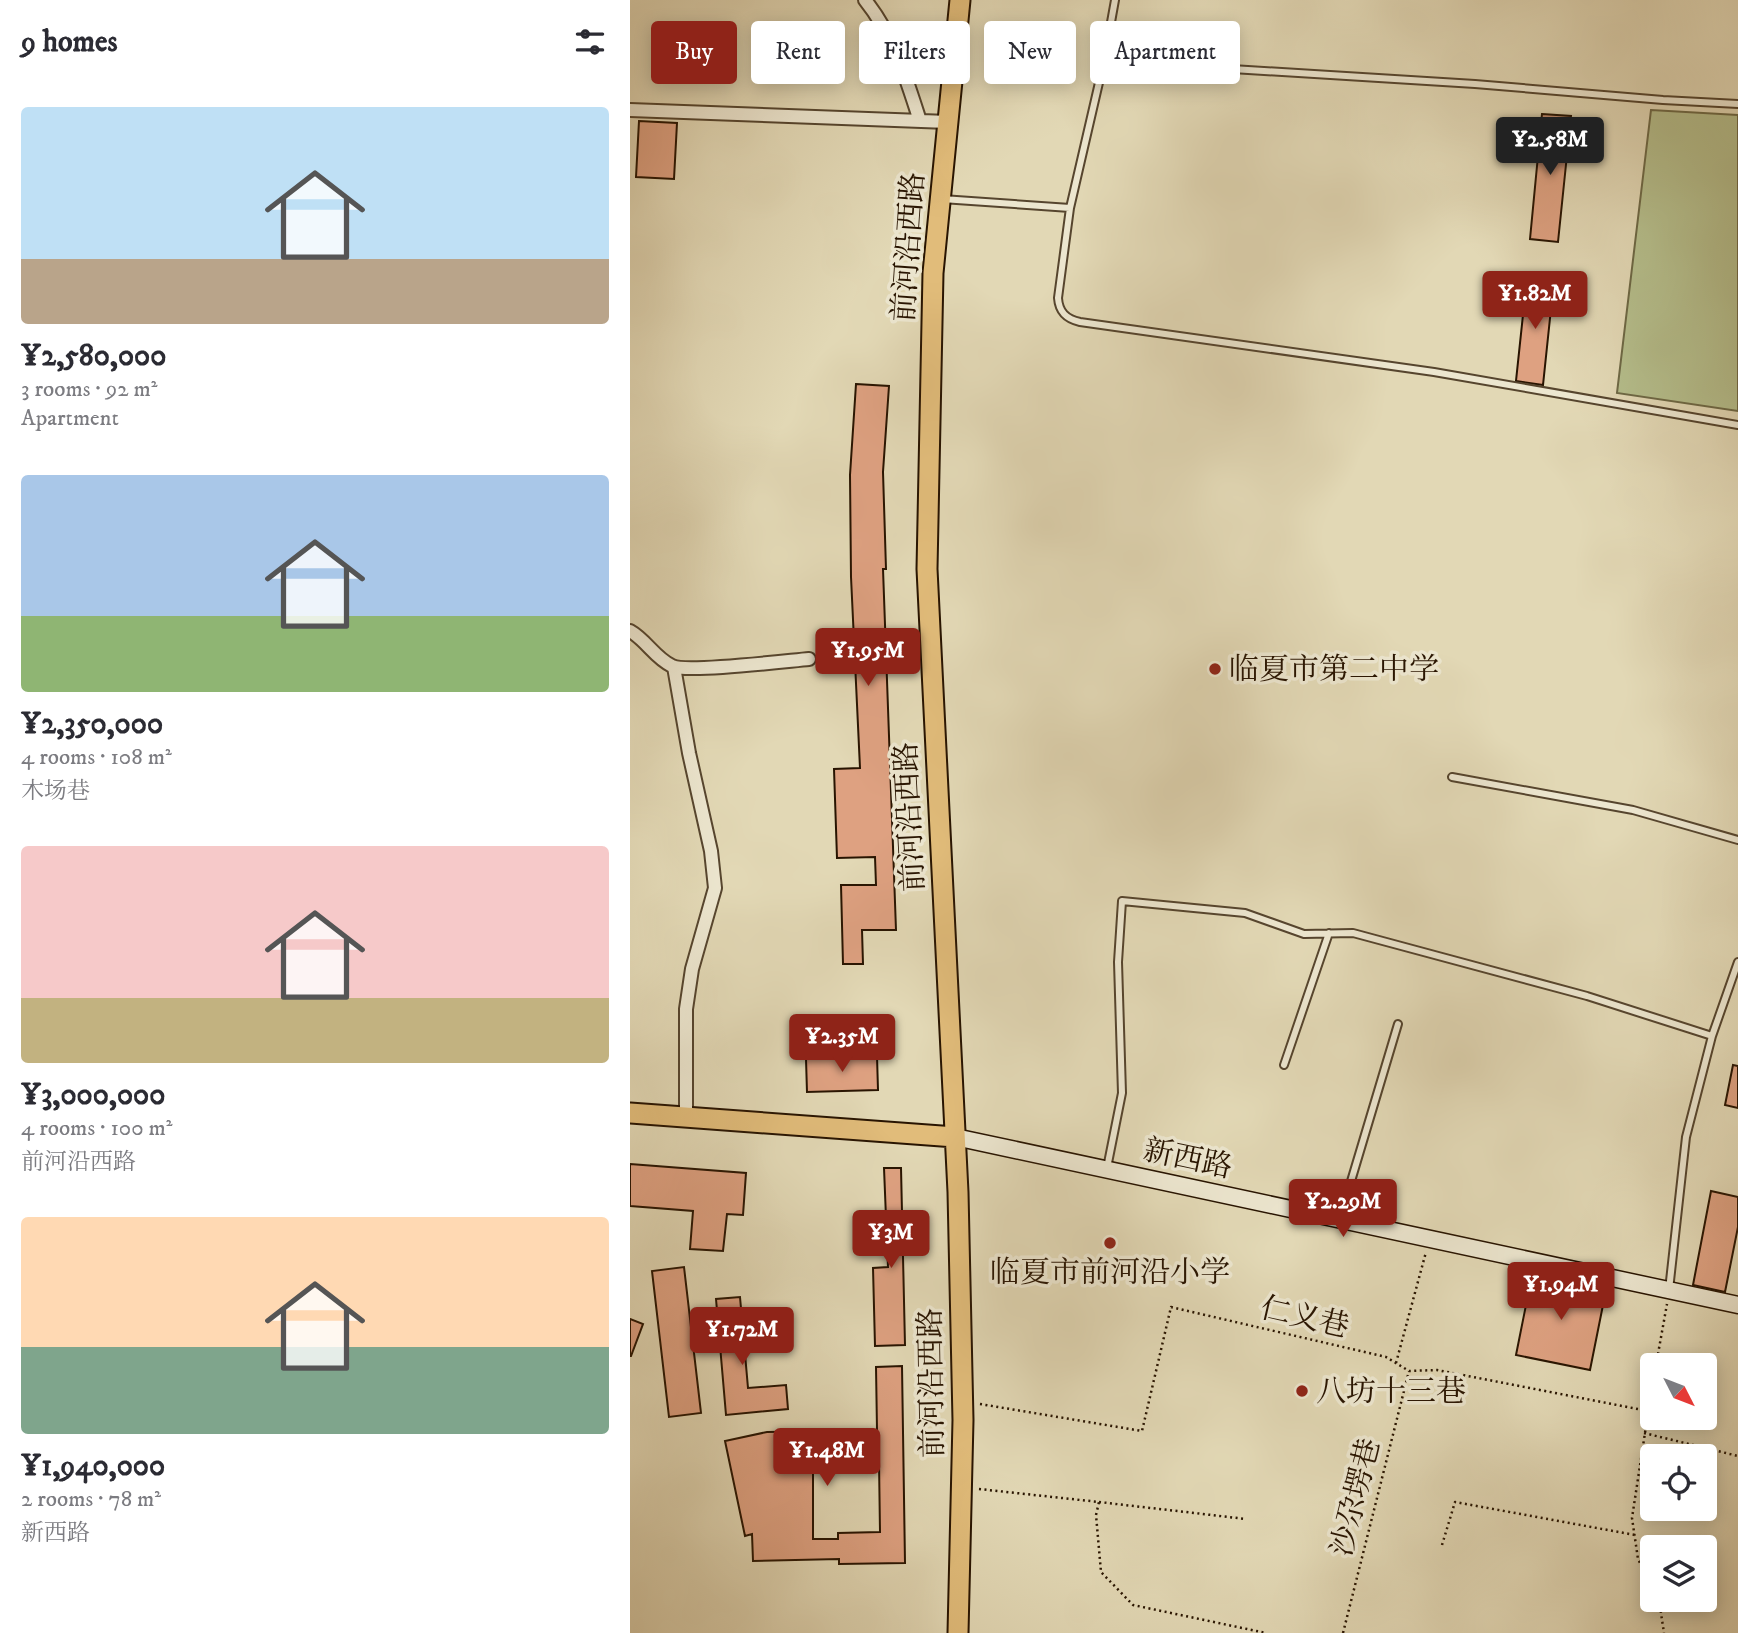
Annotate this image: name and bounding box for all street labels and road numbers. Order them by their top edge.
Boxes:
street label: 前河沿西路 [886,171,933,323]
street label: 前河沿西路 [888,741,933,893]
street label: 新西路 [1140,1132,1236,1187]
street label: 仁义巷 [1257,1290,1353,1347]
street label: 前河沿西路 [913,1308,952,1458]
street label: 沙尕塄巷 [1324,1435,1389,1560]

